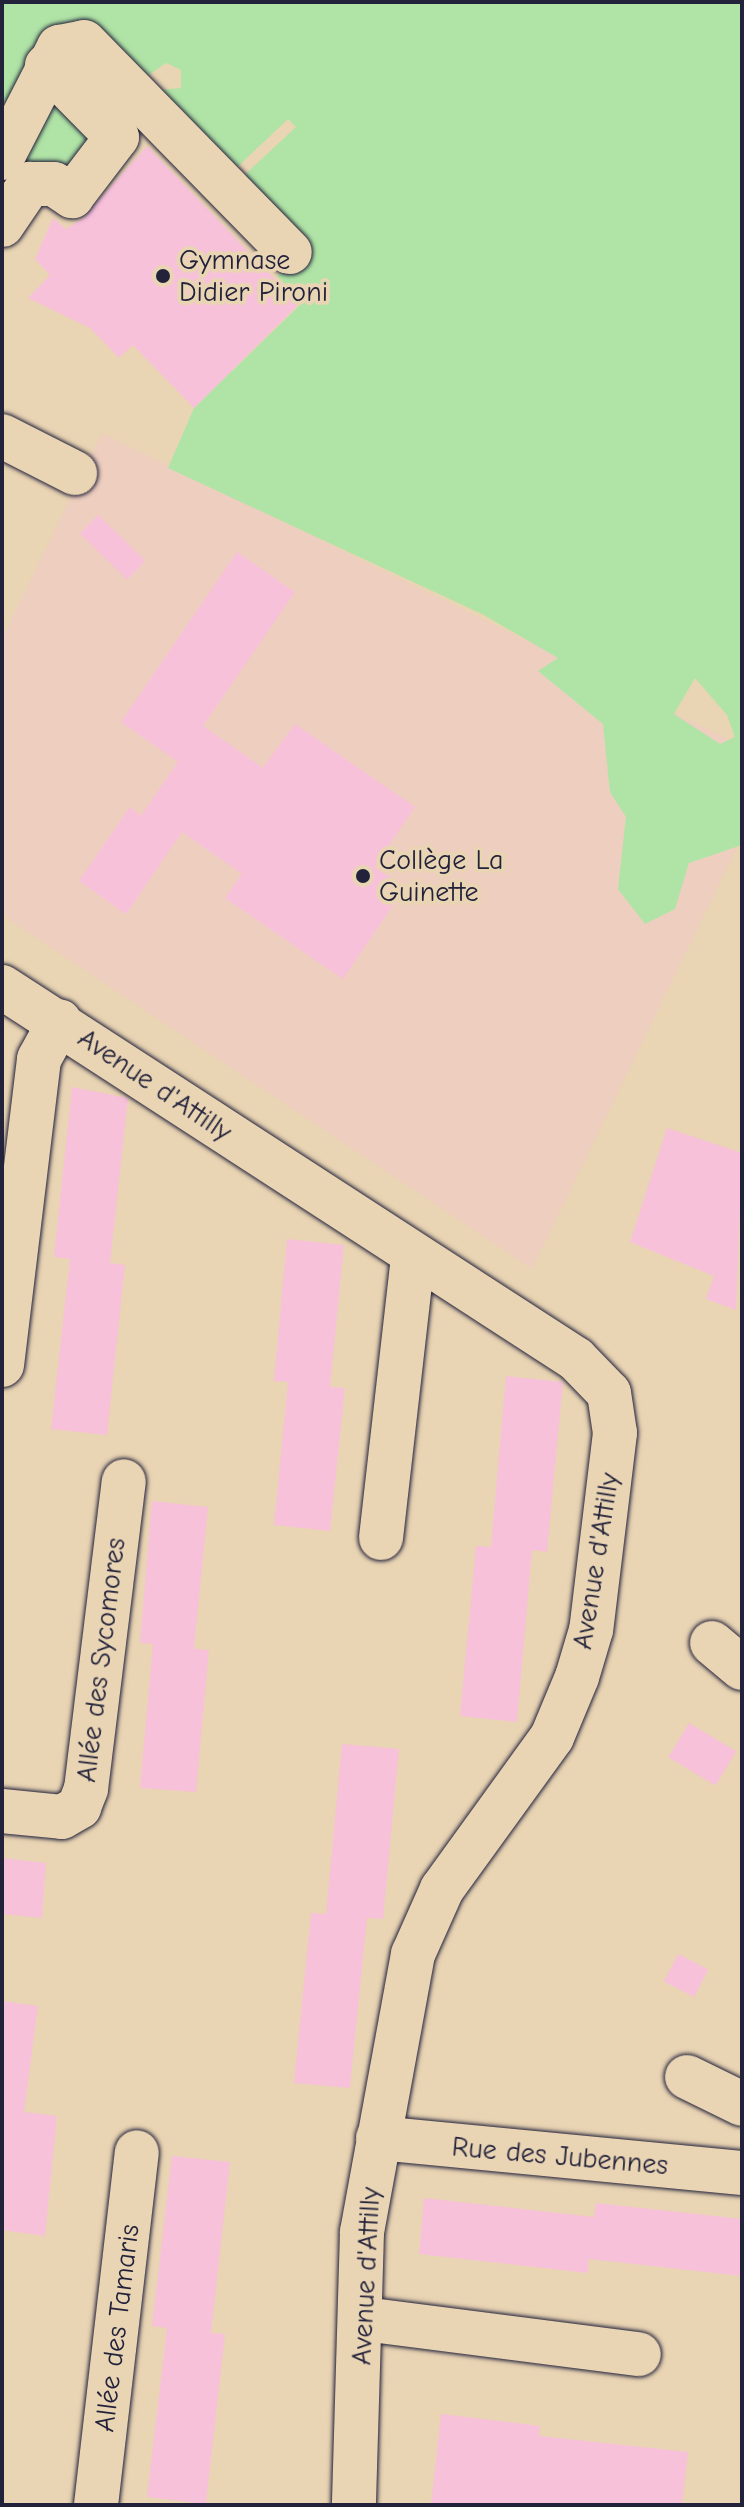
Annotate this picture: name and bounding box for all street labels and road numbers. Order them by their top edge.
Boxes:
street label: Avenue d'Attilly [72,1021,238,1149]
street label: Avenue d'Attilly [565,1470,627,1652]
street label: Allée des Sycomores [69,1536,133,1784]
street label: Rue des Jubennes [450,2130,670,2182]
street label: Avenue d'Attilly [345,2186,387,2366]
street label: Allée des Tamaris [88,2222,146,2434]

